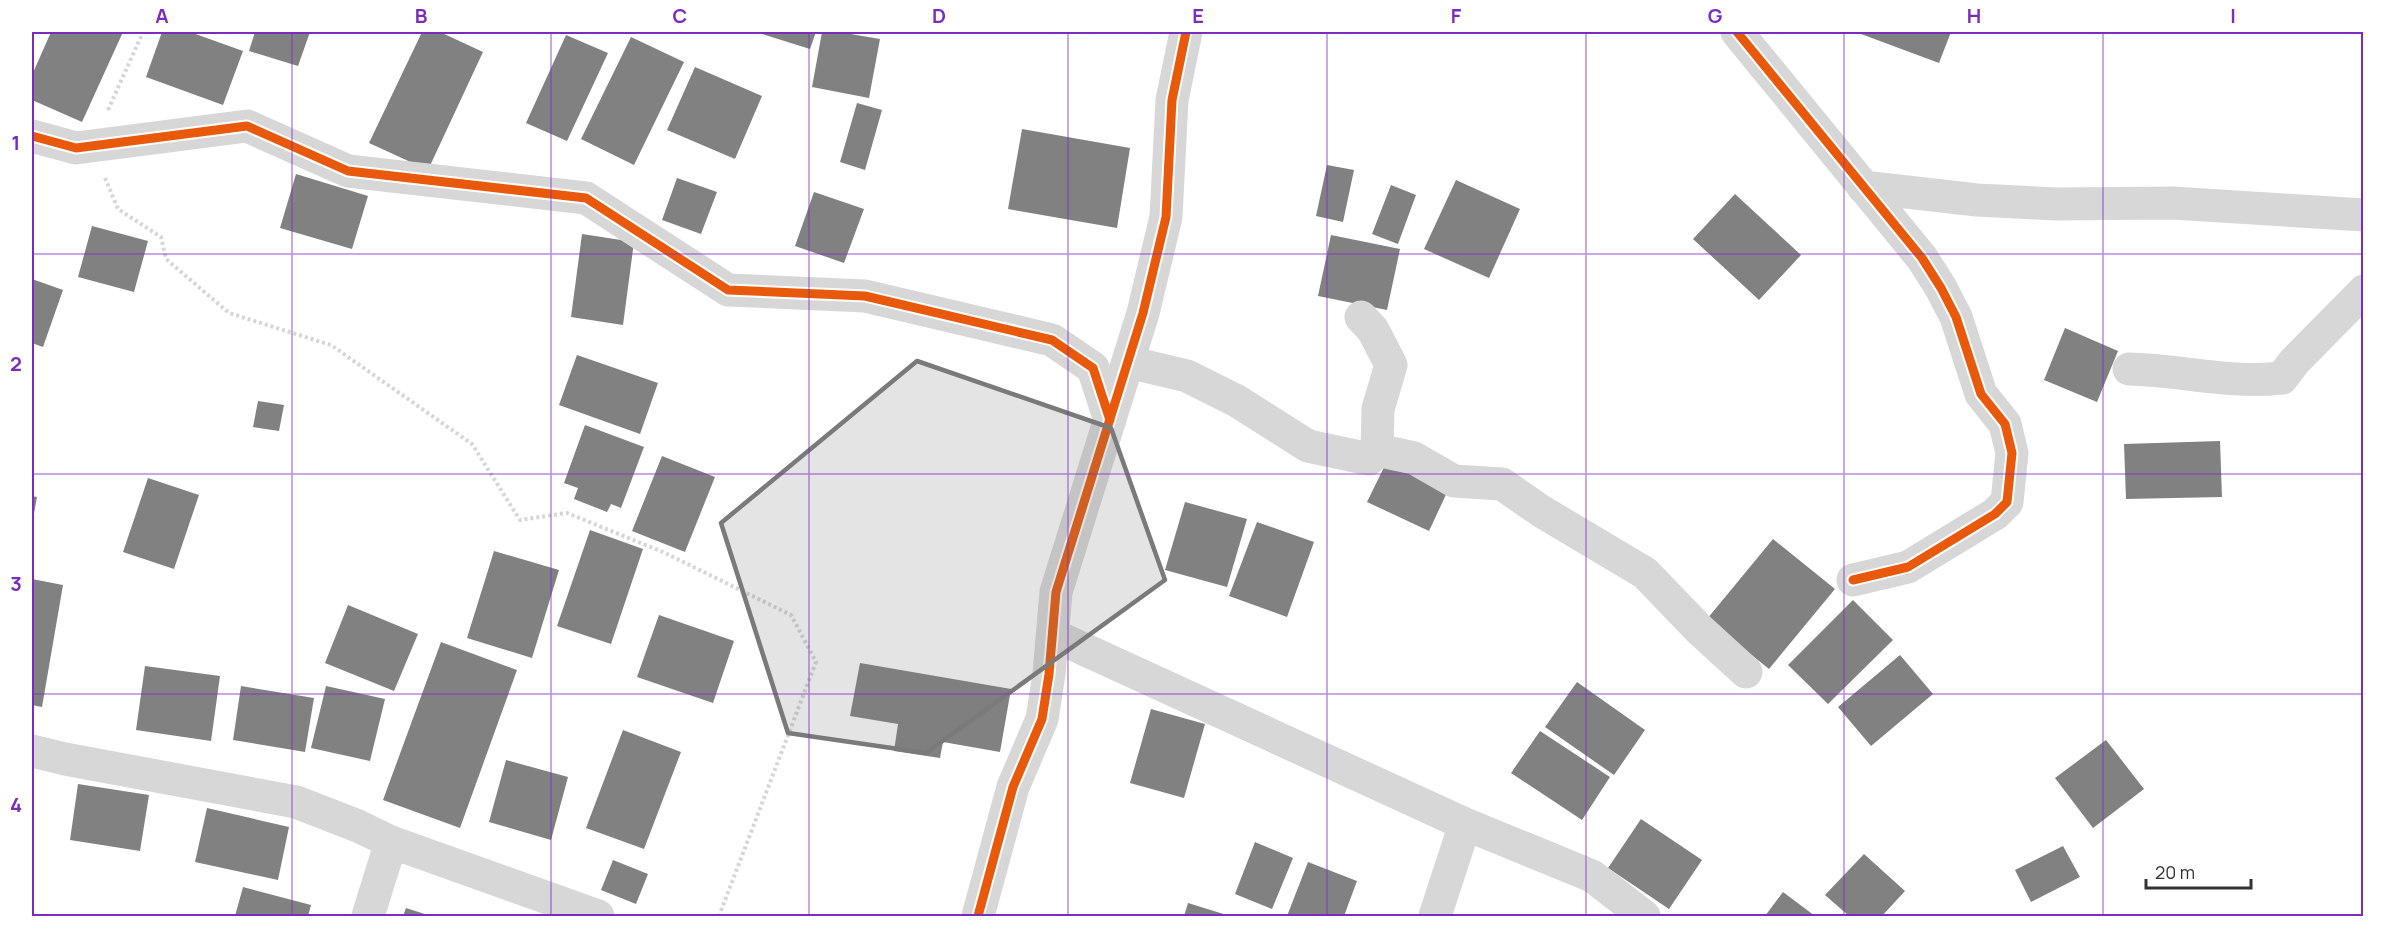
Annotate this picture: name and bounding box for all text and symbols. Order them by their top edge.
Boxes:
text: A [155,2,169,29]
text: B [415,2,428,29]
text: C [673,2,687,29]
text: D [932,2,946,29]
text: E [1192,2,1204,29]
text: F [1451,2,1462,29]
text: G [1708,2,1723,29]
text: H [1967,2,1981,29]
text: I [2230,2,2236,29]
text: 1 [12,129,20,156]
text: 2 [10,350,22,377]
text: 3 [10,570,22,597]
text: 4 [10,791,22,818]
scale bar [2146,852,2251,890]
text: 20 m [2155,860,2195,884]

